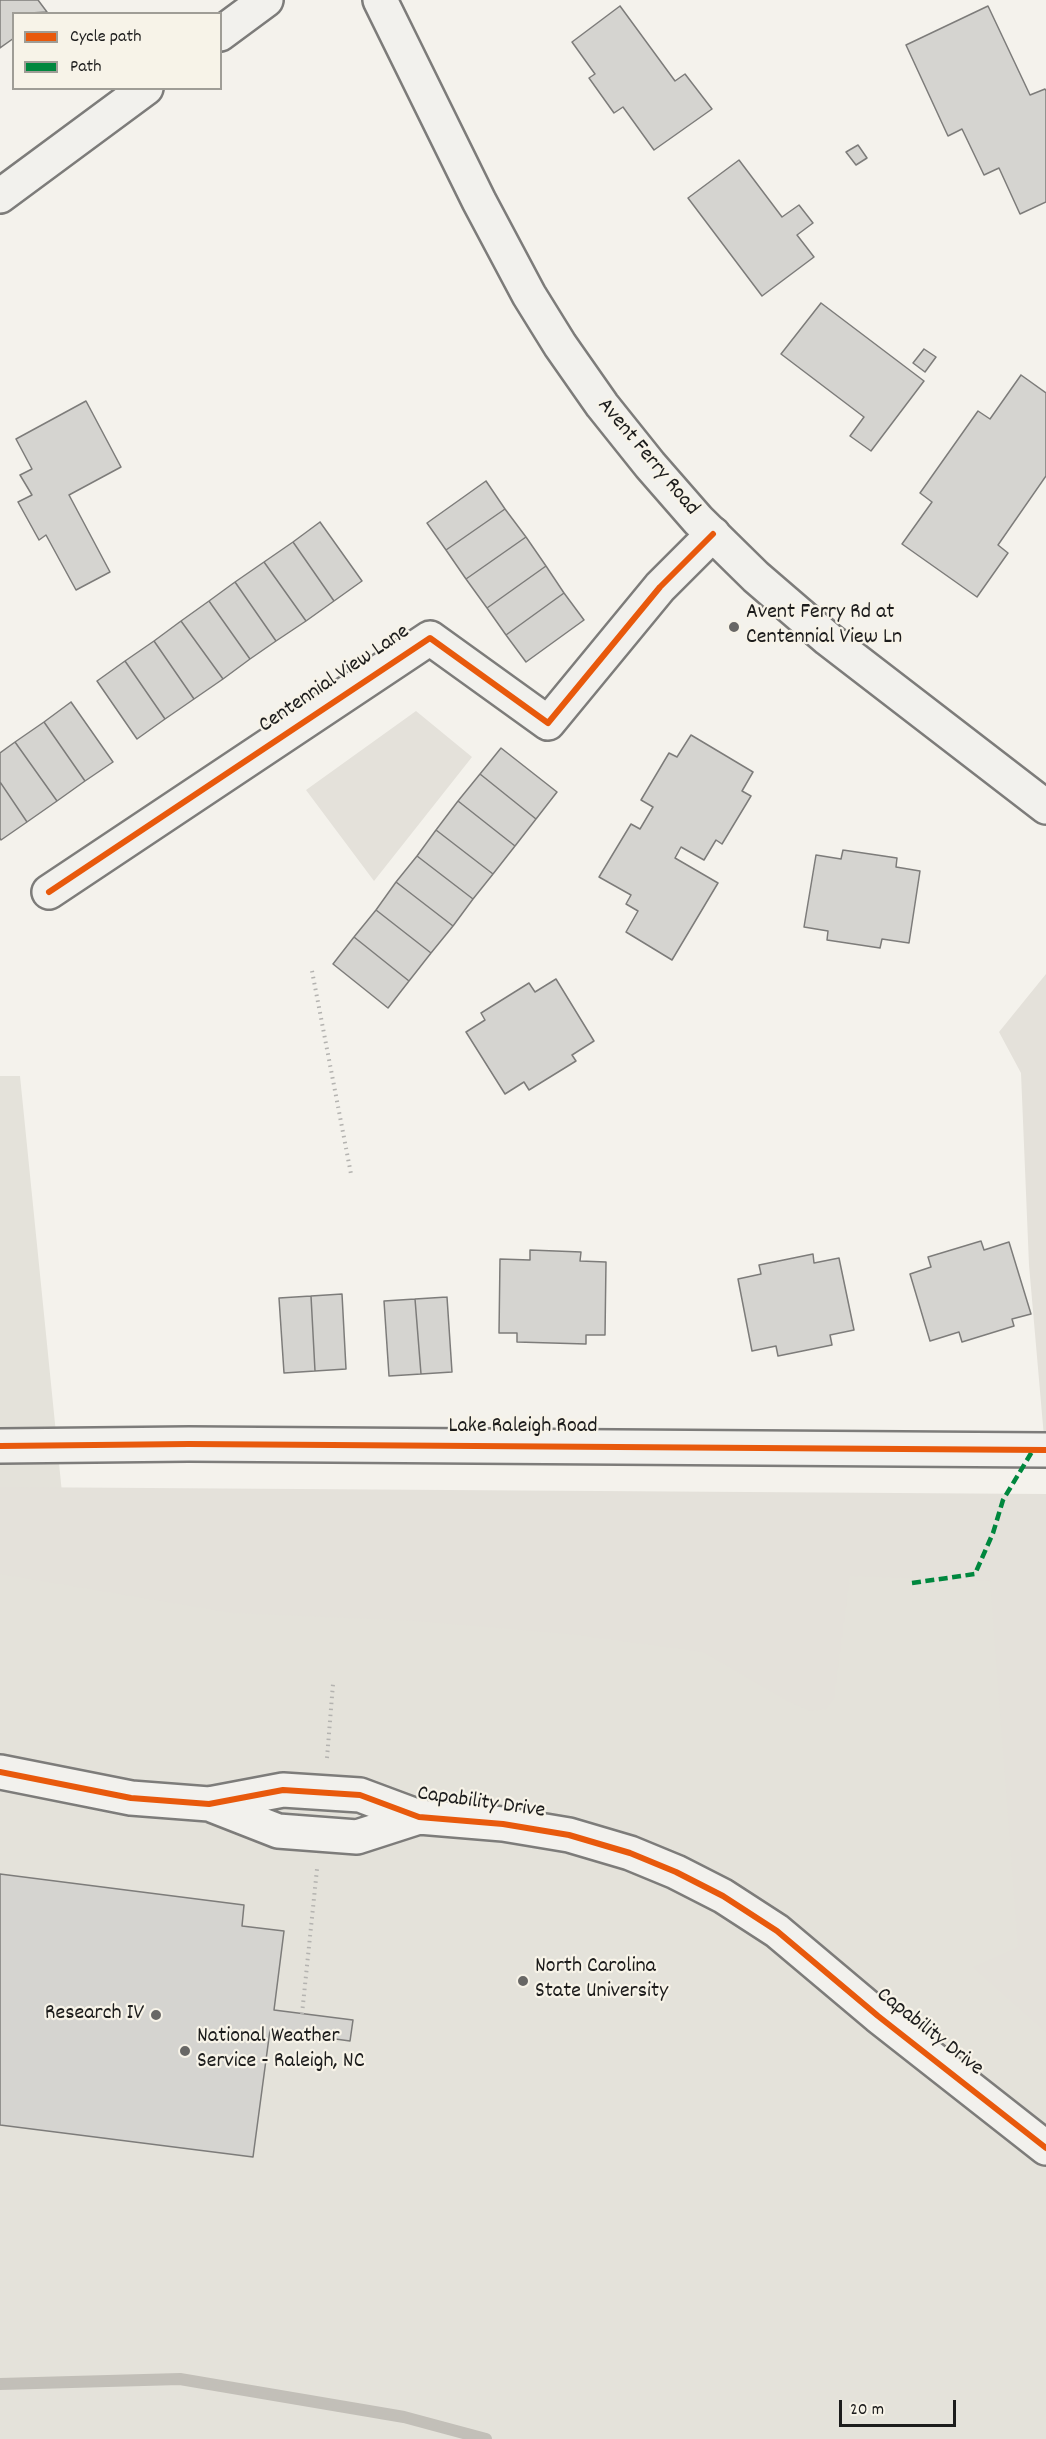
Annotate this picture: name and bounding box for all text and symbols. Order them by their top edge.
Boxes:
legend [12,12,222,90]
text: Cycle path [70,25,141,50]
text: Path [70,55,102,80]
street label: Avent Ferry Road [590,394,704,522]
place label: Avent Ferry Rd at Centennial View Ln [746,601,902,652]
street label: Centennial View Lane [255,620,415,740]
marker: Avent Ferry Rd at Centennial View Ln [727,620,741,634]
street label: Lake Raleigh Road [449,1415,597,1441]
street label: Capability Drive [415,1782,547,1826]
place label: North Carolina State University [535,1955,668,2006]
marker: North Carolina State University [516,1974,530,1988]
street label: Capability Drive [870,1983,988,2083]
place label: Research IV [45,2002,144,2028]
marker: Research IV [149,2008,163,2022]
place label: National Weather Service - Raleigh, NC [197,2025,365,2076]
marker: National Weather Service - Raleigh, NC [178,2044,192,2058]
scale bar [842,2388,959,2426]
text: 20 m [850,2398,884,2423]

